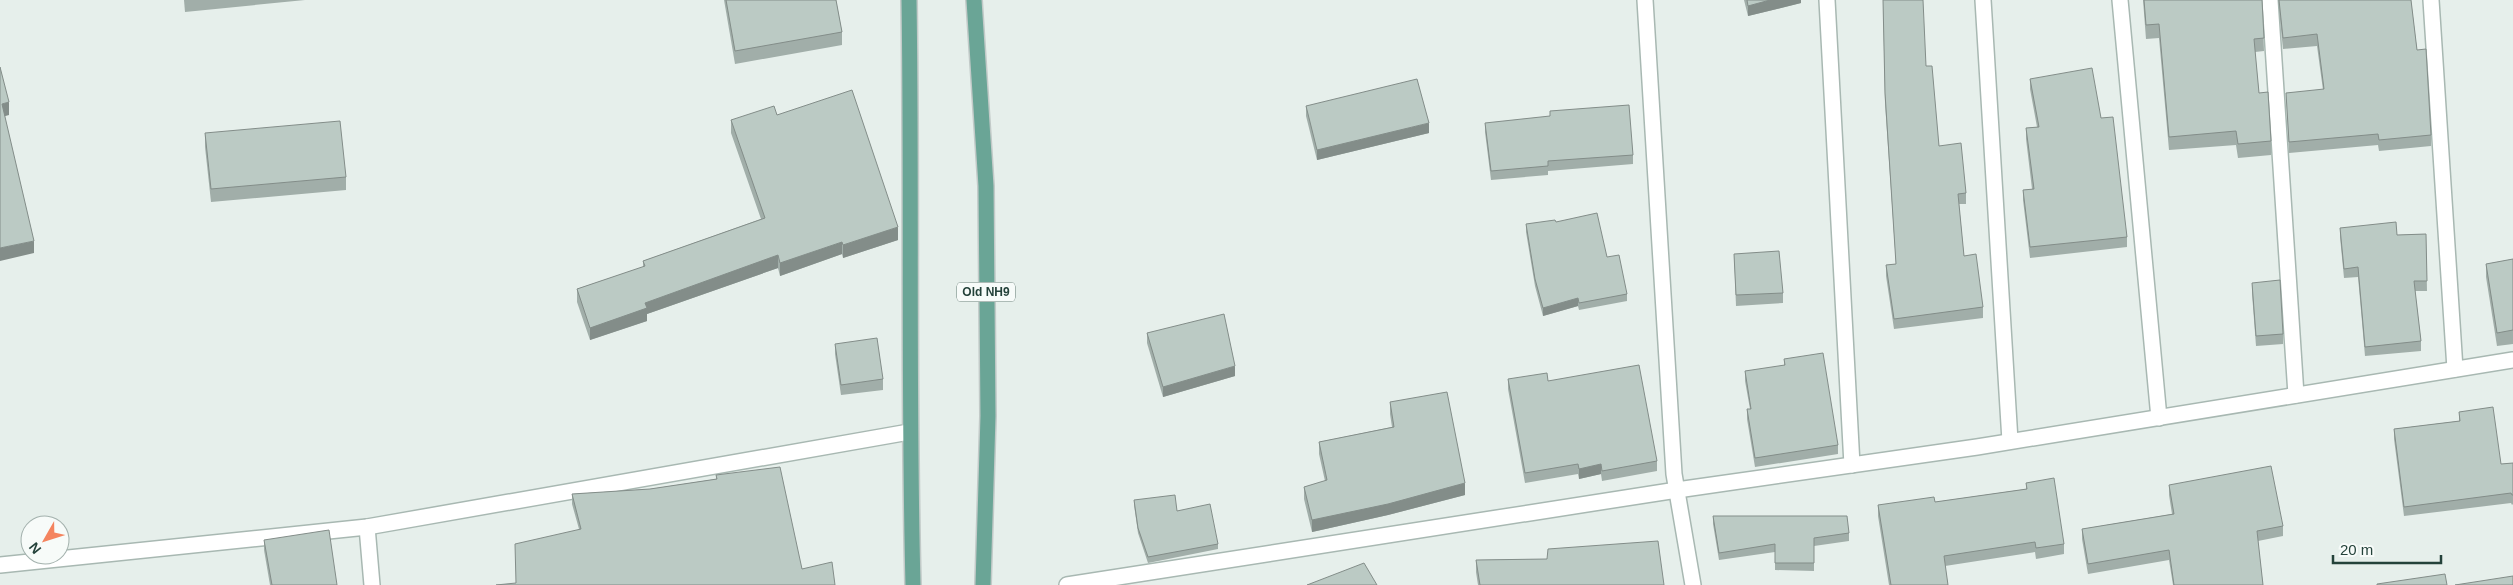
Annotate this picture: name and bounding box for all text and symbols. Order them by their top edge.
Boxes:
road number: Old NH9 [957,282,1015,302]
north arrow [20,515,70,565]
scale bar [2333,532,2440,564]
text: N [25,539,44,557]
text: 20 m [2340,541,2373,558]

